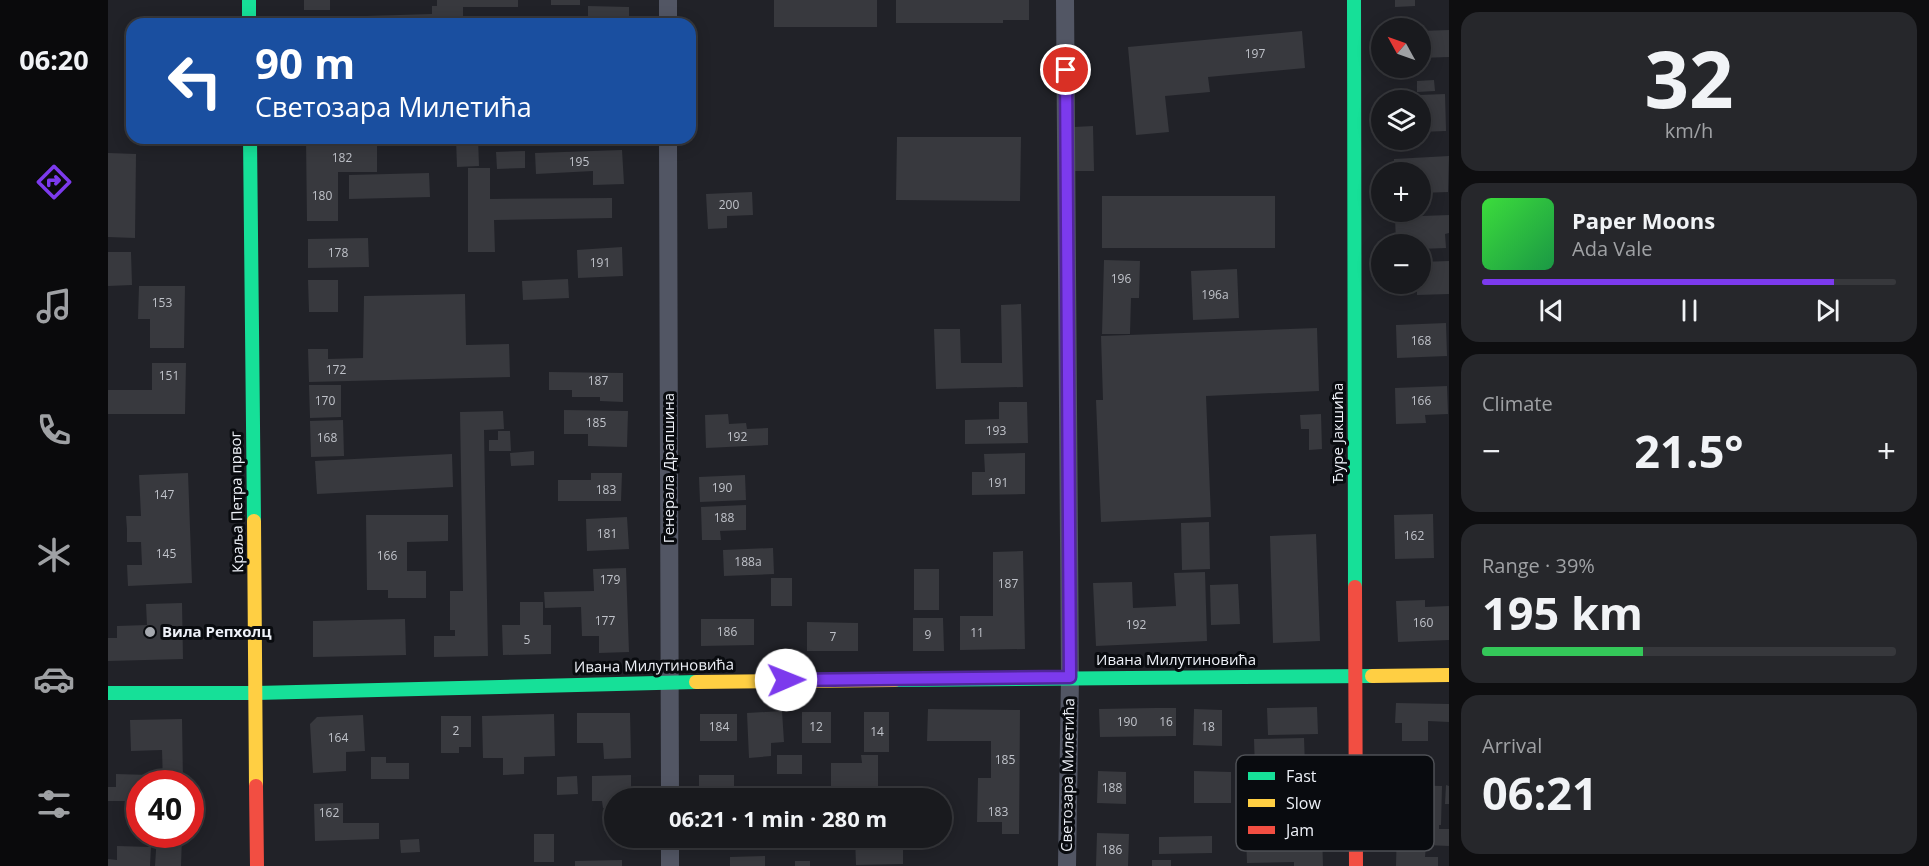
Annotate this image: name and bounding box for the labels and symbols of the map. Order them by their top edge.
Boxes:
north arrow [1371,18,1431,78]
pin [1040,44,1091,95]
house number: 197 [1245,45,1265,62]
house number: 182 [332,149,352,166]
house number: 195 [569,153,589,170]
house number: 180 [312,187,332,204]
house number: 200 [719,196,739,213]
house number: 178 [328,244,348,261]
house number: 191 [590,254,610,271]
house number: 196 [1111,270,1131,287]
house number: 196a [1201,286,1229,303]
house number: 153 [152,294,172,311]
house number: 168 [1411,332,1431,349]
house number: 172 [326,361,346,378]
house number: 151 [159,367,179,384]
house number: 187 [588,372,608,389]
street label: Ђуре Јакшића [1327,383,1347,483]
house number: 170 [315,392,335,409]
house number: 166 [1411,392,1431,409]
street label: Генерала Драпшина [658,393,678,543]
house number: 185 [586,414,606,431]
house number: 193 [986,422,1006,439]
house number: 192 [727,428,747,445]
house number: 168 [317,429,337,446]
street label: Краља Петра првог [225,430,247,573]
house number: 191 [988,474,1008,491]
house number: 190 [712,479,732,496]
house number: 183 [596,481,616,498]
house number: 147 [154,486,174,503]
house number: 188 [714,509,734,526]
house number: 181 [597,525,617,542]
house number: 162 [1404,527,1424,544]
house number: 145 [156,545,176,562]
house number: 166 [377,547,397,564]
house number: 188a [734,553,762,570]
house number: 179 [600,571,620,588]
house number: 187 [998,575,1018,592]
house number: 177 [595,612,615,629]
house number: 160 [1413,614,1433,631]
house number: 192 [1126,616,1146,633]
place label: Вила Репхолц [162,621,272,641]
house number: 186 [717,623,737,640]
house number: 11 [970,624,984,641]
marker: Вила Репхолц [143,625,157,639]
house number: 9 [925,626,932,643]
house number: 7 [830,628,837,645]
house number: 5 [524,631,531,648]
position arrow [754,648,818,712]
street label: Ивана Милутиновића [1096,649,1256,669]
street label: Ивана Милутиновића [574,654,734,676]
street label: Светозара Милетића [1056,698,1078,852]
house number: 190 [1117,713,1137,730]
house number: 16 [1159,713,1173,730]
house number: 184 [709,718,729,735]
house number: 12 [809,718,823,735]
house number: 18 [1201,718,1215,735]
house number: 2 [453,722,460,739]
house number: 14 [870,723,884,740]
house number: 164 [328,729,348,746]
house number: 185 [995,751,1015,768]
legend [1236,755,1434,851]
text: Fast [1286,765,1317,787]
speed limit sign: 40 [126,770,204,848]
house number: 188 [1102,779,1122,796]
text: Slow [1286,792,1321,814]
house number: 183 [988,803,1008,820]
house number: 162 [319,804,339,821]
text: Jam [1284,819,1314,841]
house number: 186 [1102,841,1122,858]

